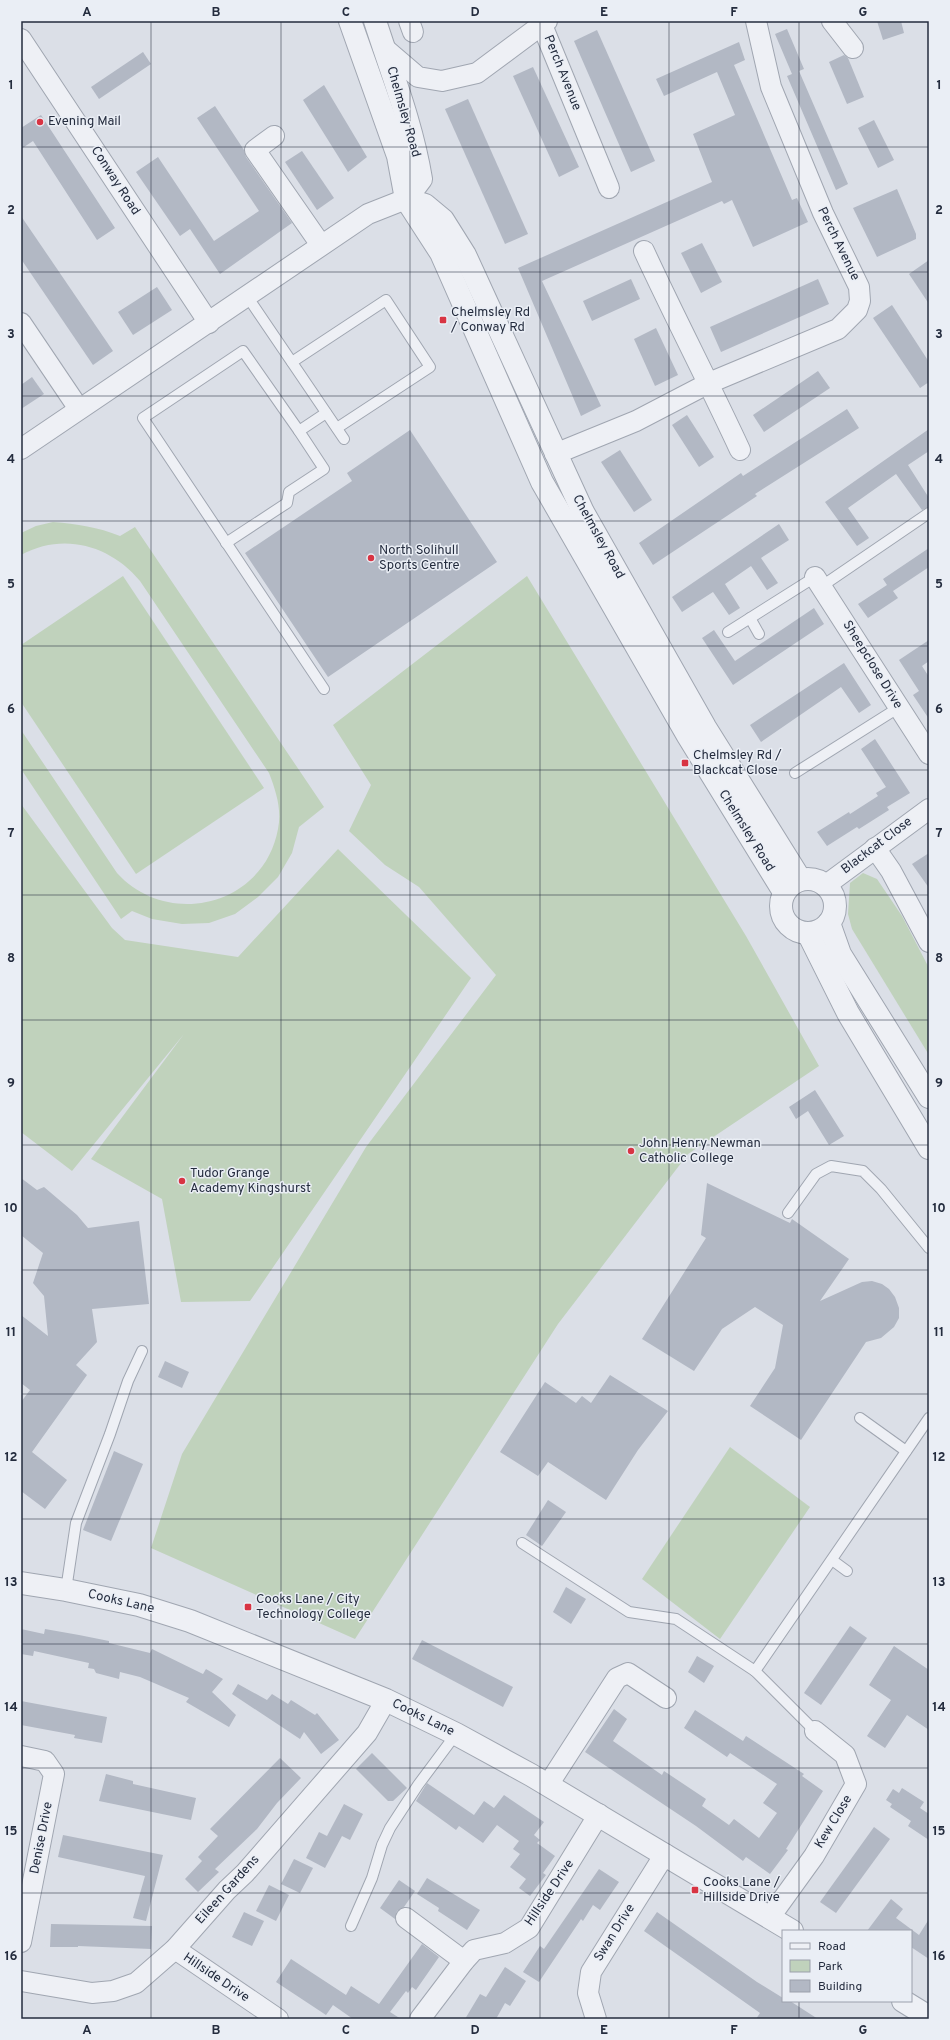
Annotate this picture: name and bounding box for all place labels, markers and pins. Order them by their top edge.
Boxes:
place label: Evening Mail [48,114,121,130]
marker: Evening Mail [35,117,45,127]
place label: Chelmsley Rd / Conway Rd [450,305,530,336]
marker: Chelmsley Rd / Conway Rd [438,315,448,325]
place label: North Solihull Sports Centre [379,543,460,574]
marker: North Solihull Sports Centre [366,553,376,563]
place label: Chelmsley Rd / Blackcat Close [693,748,782,779]
marker: Chelmsley Rd / Blackcat Close [680,758,690,768]
place label: John Henry Newman Catholic College [639,1136,761,1167]
marker: John Henry Newman Catholic College [626,1146,636,1156]
place label: Tudor Grange Academy Kingshurst [190,1166,311,1197]
marker: Tudor Grange Academy Kingshurst [177,1176,187,1186]
place label: Cooks Lane / City Technology College [256,1592,371,1623]
marker: Cooks Lane / City Technology College [243,1602,253,1612]
place label: Cooks Lane / Hillside Drive [703,1875,781,1906]
marker: Cooks Lane / Hillside Drive [690,1885,700,1895]

